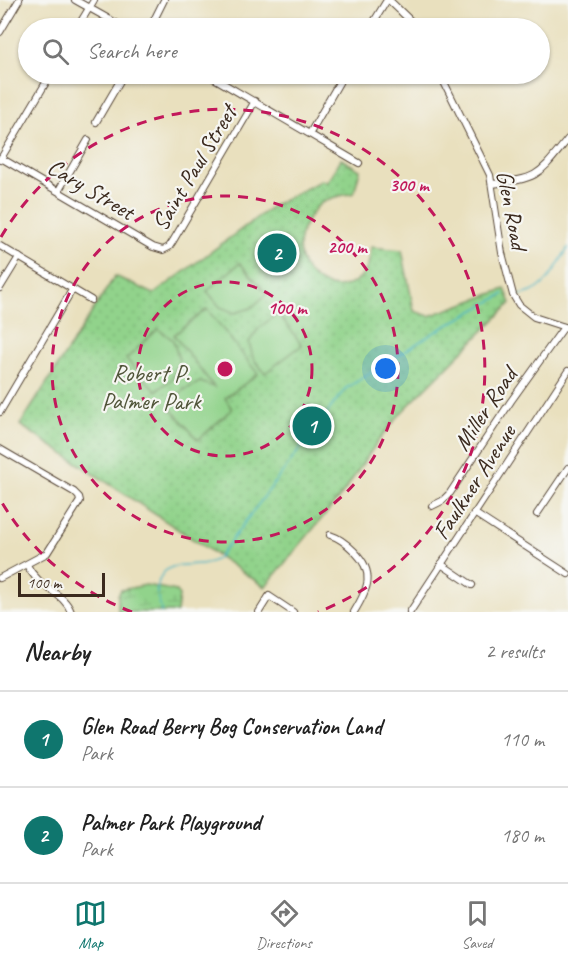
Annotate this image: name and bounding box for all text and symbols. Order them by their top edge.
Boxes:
search box [18,18,550,84]
icon: search [39,35,72,68]
text: Search here [87,37,177,65]
street label: Saint Paul Street [145,97,245,236]
street label: Cary Street [42,151,142,228]
street label: Glen Road [490,168,535,256]
text: 300 m [390,174,430,196]
pin: 2 [258,230,296,276]
text: 200 m [328,236,368,258]
text: 100 m [268,297,308,319]
your location [371,354,400,383]
park label: Robert P. Palmer Park [101,358,203,416]
centre of rings [215,359,235,379]
street label: Miller Road [446,359,526,456]
pin: 1 [292,404,332,448]
street label: Faulkner Avenue [426,417,523,545]
scale bar [18,570,105,598]
text: 100 m [27,573,61,593]
text: Nearby [24,635,89,668]
text: 2 results [485,639,544,664]
text: Glen Road Berry Bog Conservation Land [81,713,382,741]
text: 1 [39,727,48,752]
text: 110 m [501,727,544,752]
text: Park [81,741,113,766]
text: Palmer Park Playground [81,809,260,837]
text: 2 [39,823,48,848]
text: 180 m [501,823,544,848]
text: Park [81,837,113,862]
tab: Map [74,897,107,953]
tab: Directions [256,897,312,953]
tab: Saved [461,897,494,953]

